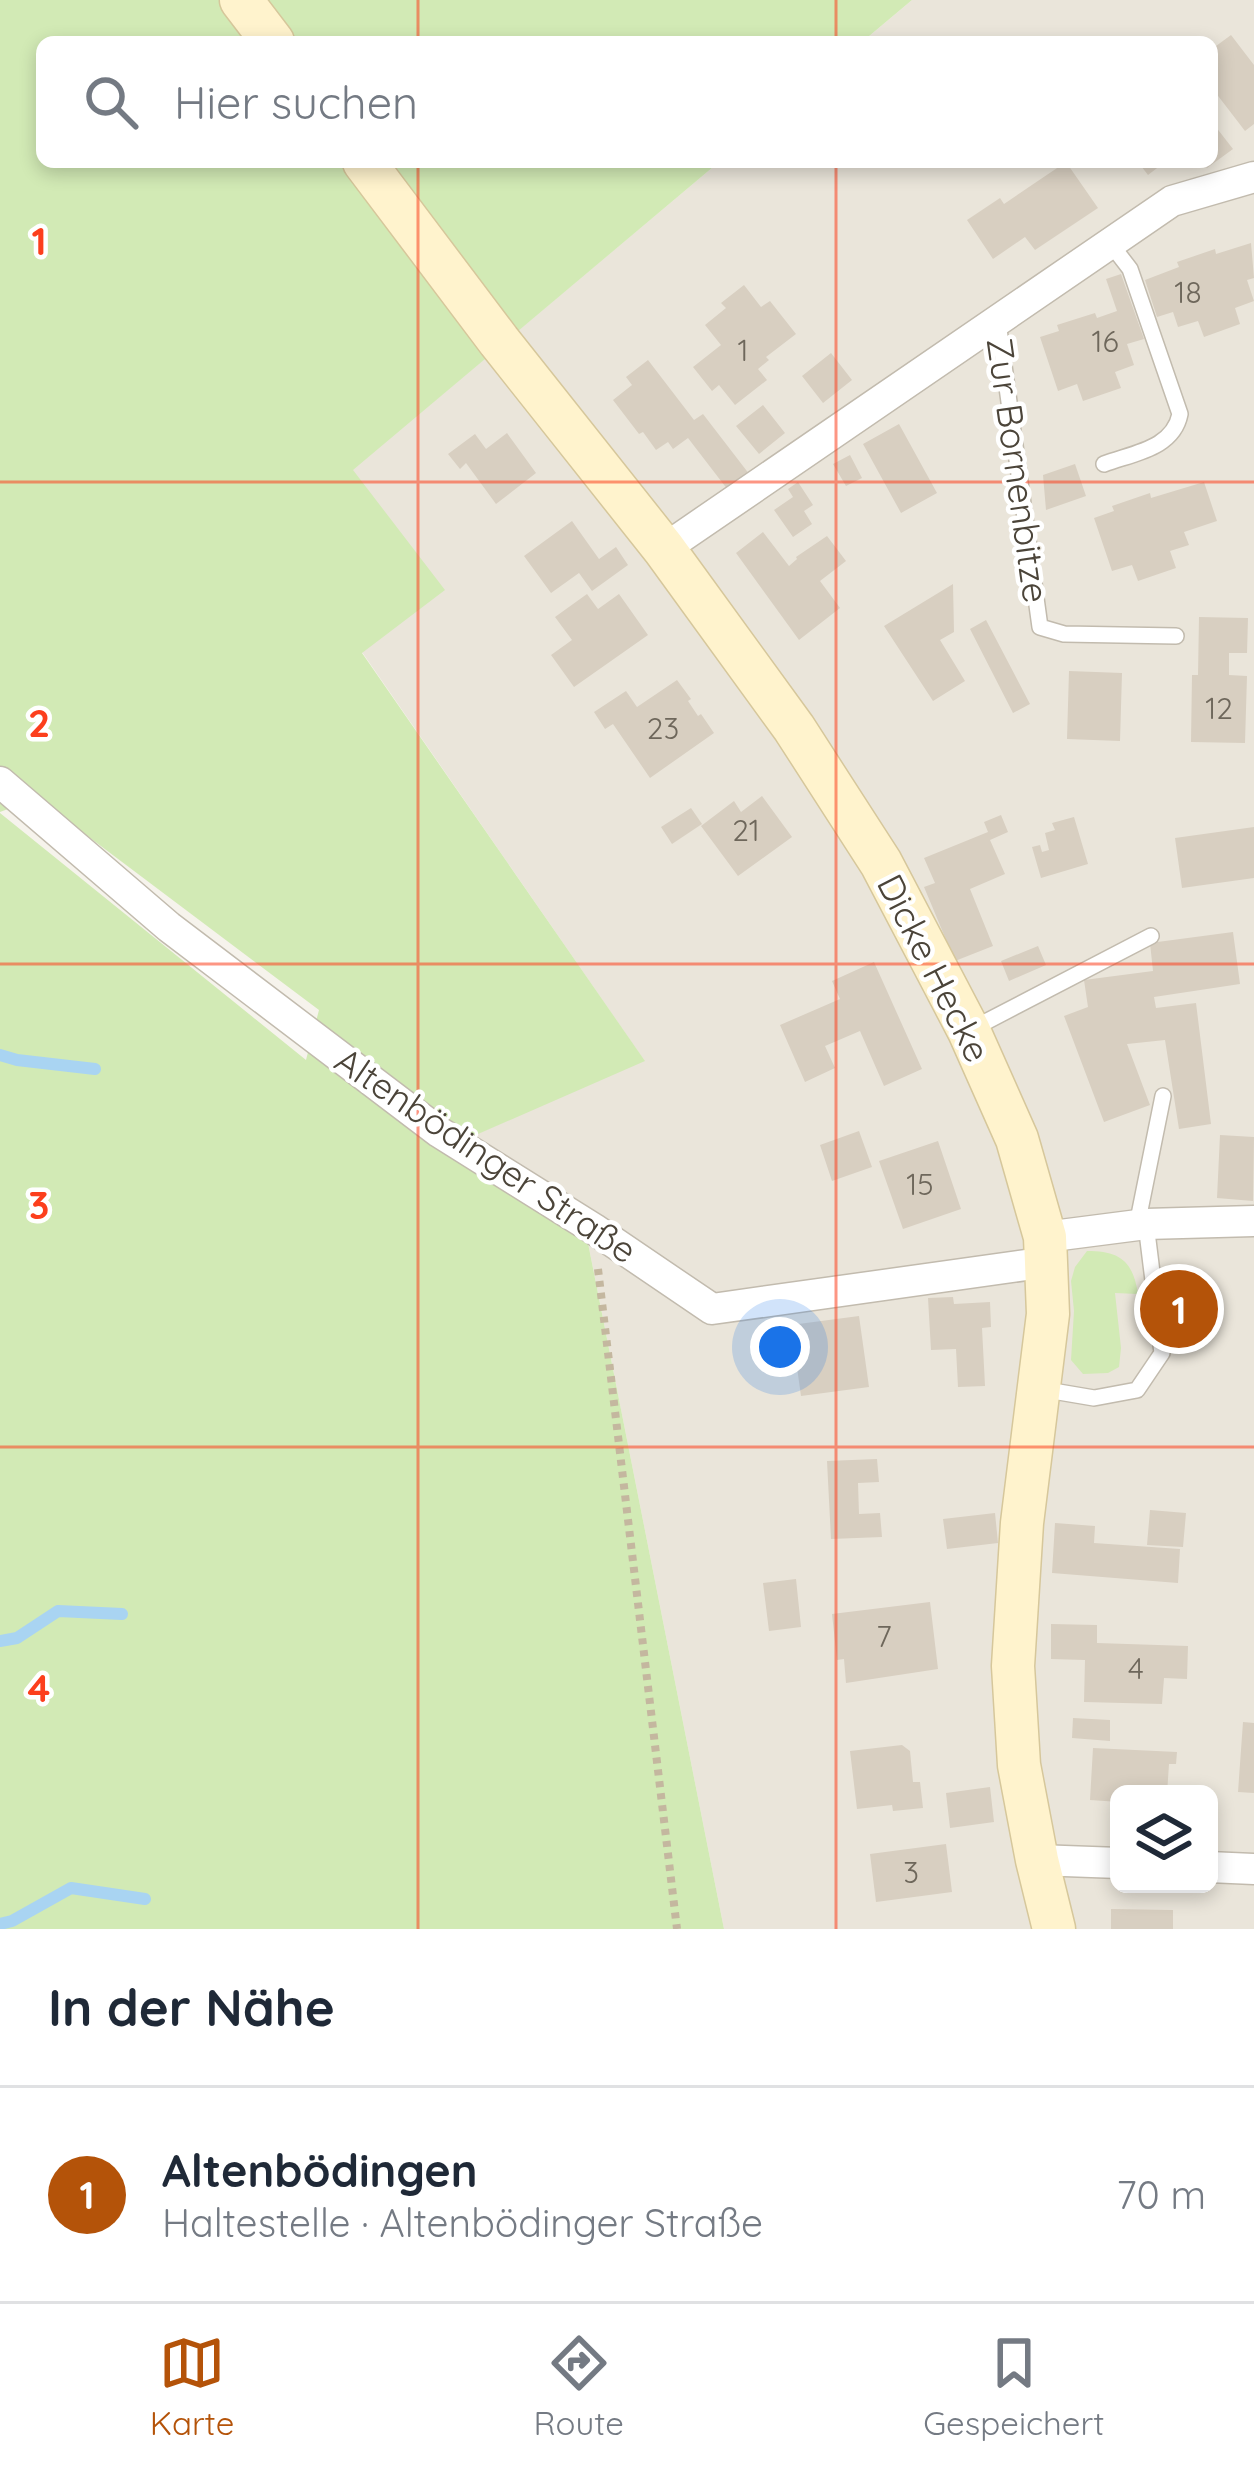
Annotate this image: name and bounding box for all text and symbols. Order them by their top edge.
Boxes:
search box [36,36,1218,168]
icon: search [78,69,144,135]
text: Hier suchen [174,74,418,130]
text: 1 [31,216,47,265]
house number: 18 [1174,273,1202,311]
house number: 16 [1091,322,1119,360]
house number: 1 [737,331,749,369]
street label: Zur Bornenbitze [978,335,1059,605]
house number: 12 [1205,689,1233,727]
text: 2 [28,698,50,747]
house number: 23 [647,709,679,747]
house number: 21 [732,811,760,849]
street label: Dicke Hecke [868,866,1001,1069]
street label: Altenbödinger Straße [327,1037,646,1272]
house number: 15 [906,1165,934,1203]
text: 3 [29,1180,49,1229]
pin: 1 [1140,1264,1218,1354]
your location [750,1317,810,1377]
house number: 7 [876,1617,892,1655]
house number: 4 [1128,1649,1144,1687]
text: 4 [28,1663,50,1712]
map controls [1110,1785,1218,1893]
button: layers [1110,1785,1218,1893]
house number: 3 [903,1853,919,1891]
text: In der Nähe [48,1975,335,2039]
text: Altenbödingen [162,2142,478,2198]
text: 1 [79,2170,95,2219]
text: 70 m [1117,2170,1206,2219]
text: Haltestelle · Altenbödinger Straße [162,2198,763,2247]
tab: Karte [150,2330,234,2443]
tab: Route [534,2330,624,2443]
tab: Gespeichert [923,2330,1104,2443]

